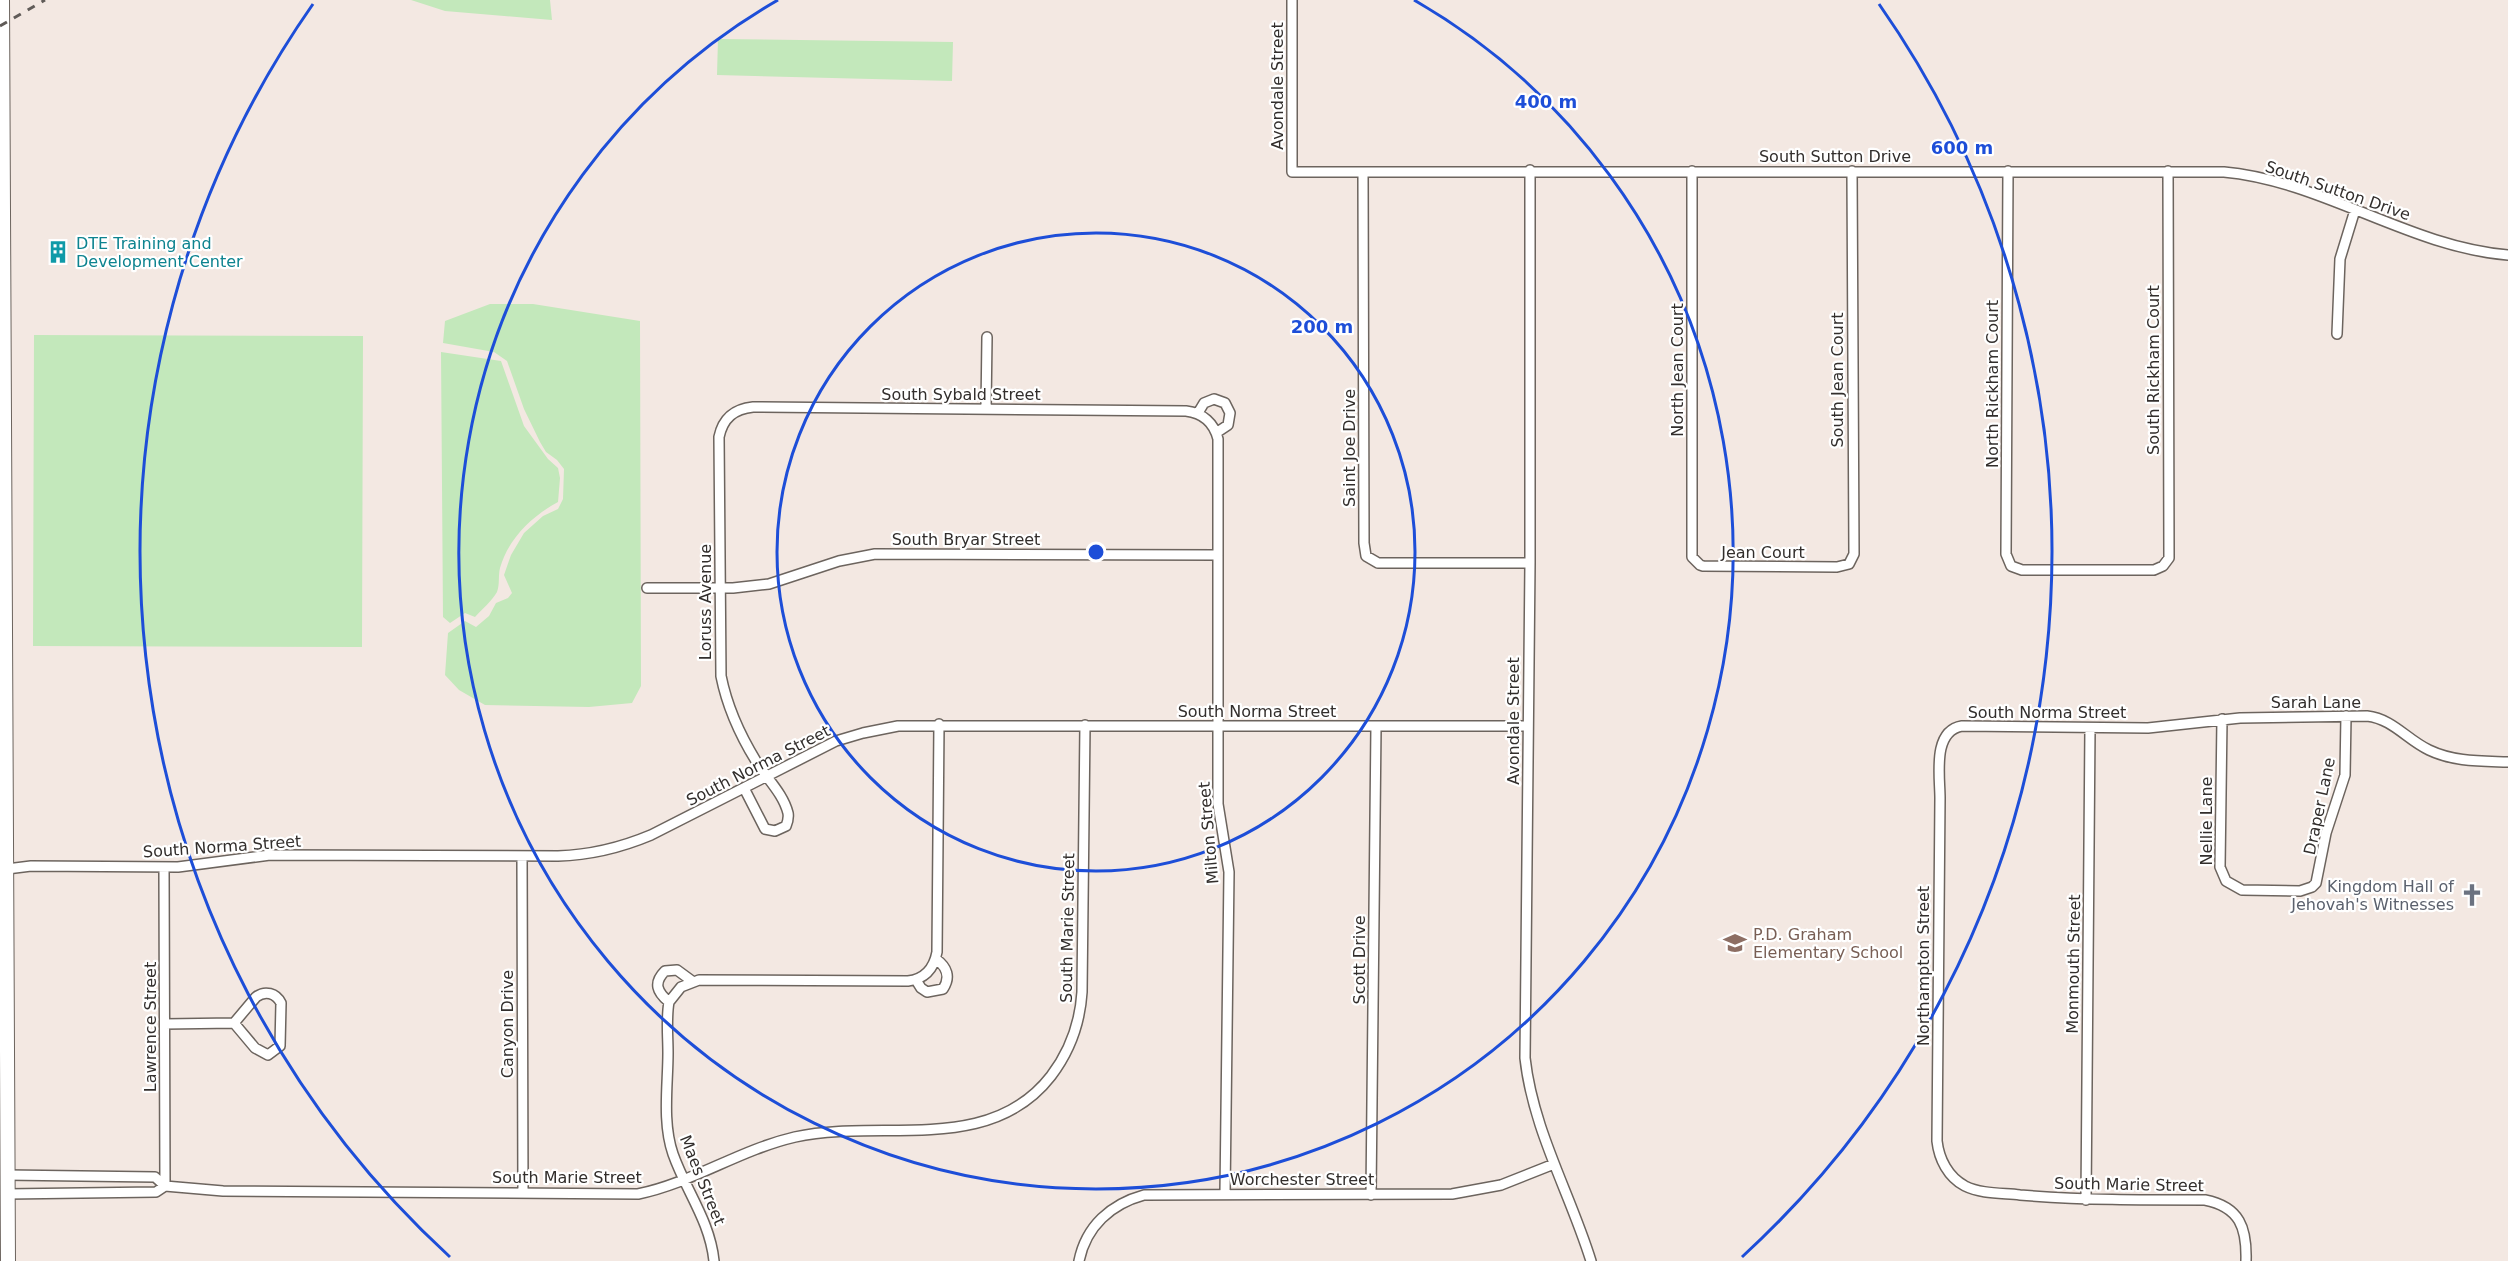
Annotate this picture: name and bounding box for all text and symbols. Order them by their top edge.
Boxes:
street label: Avondale Street [1268,22,1287,150]
text: 400 m [1515,91,1577,112]
text: 600 m [1931,137,1993,158]
street label: South Sutton Drive [1759,147,1911,166]
street label: South Sutton Drive [2263,157,2413,224]
place label: DTE Training and Development Center [76,234,243,271]
building icon: DTE Training and Development Center [45,239,71,265]
street label: South Rickham Court [2144,285,2163,455]
street label: North Rickham Court [1983,300,2002,468]
street label: North Jean Court [1668,303,1687,437]
street label: South Jean Court [1828,312,1847,448]
text: 200 m [1291,316,1353,337]
street label: South Sybald Street [881,385,1041,404]
street label: Saint Joe Drive [1340,389,1359,507]
street label: South Bryar Street [892,530,1040,549]
centre of rings [1086,542,1106,562]
street label: Jean Court [1720,543,1805,562]
street label: Loruss Avenue [696,544,715,660]
street label: Avondale Street [1504,657,1523,785]
street label: Sarah Lane [2271,693,2361,712]
street label: South Norma Street [1178,702,1336,721]
street label: South Norma Street [1968,703,2126,722]
street label: South Norma Street [683,721,833,810]
street label: Draper Lane [2300,756,2339,857]
street label: Nellie Lane [2197,777,2216,865]
street label: Milton Street [1195,781,1222,885]
street label: South Norma Street [142,831,302,862]
street label: South Marie Street [1057,853,1078,1003]
place label: Kingdom Hall of Jehovah's Witnesses [2290,877,2454,914]
church icon: Kingdom Hall of Jehovah's Witnesses [2459,882,2485,908]
street label: Northampton Street [1914,886,1933,1046]
street label: Monmouth Street [2063,894,2084,1034]
street label: Scott Drive [1350,915,1369,1005]
place label: P.D. Graham Elementary School [1753,925,1903,962]
school or university icon: P.D. Graham Elementary School [1722,930,1748,956]
street label: Lawrence Street [141,962,160,1092]
street label: Canyon Drive [498,970,517,1078]
street label: Maes Street [676,1132,729,1228]
street label: South Marie Street [492,1168,642,1187]
street label: Worchester Street [1230,1170,1374,1189]
street label: South Marie Street [2054,1174,2204,1195]

